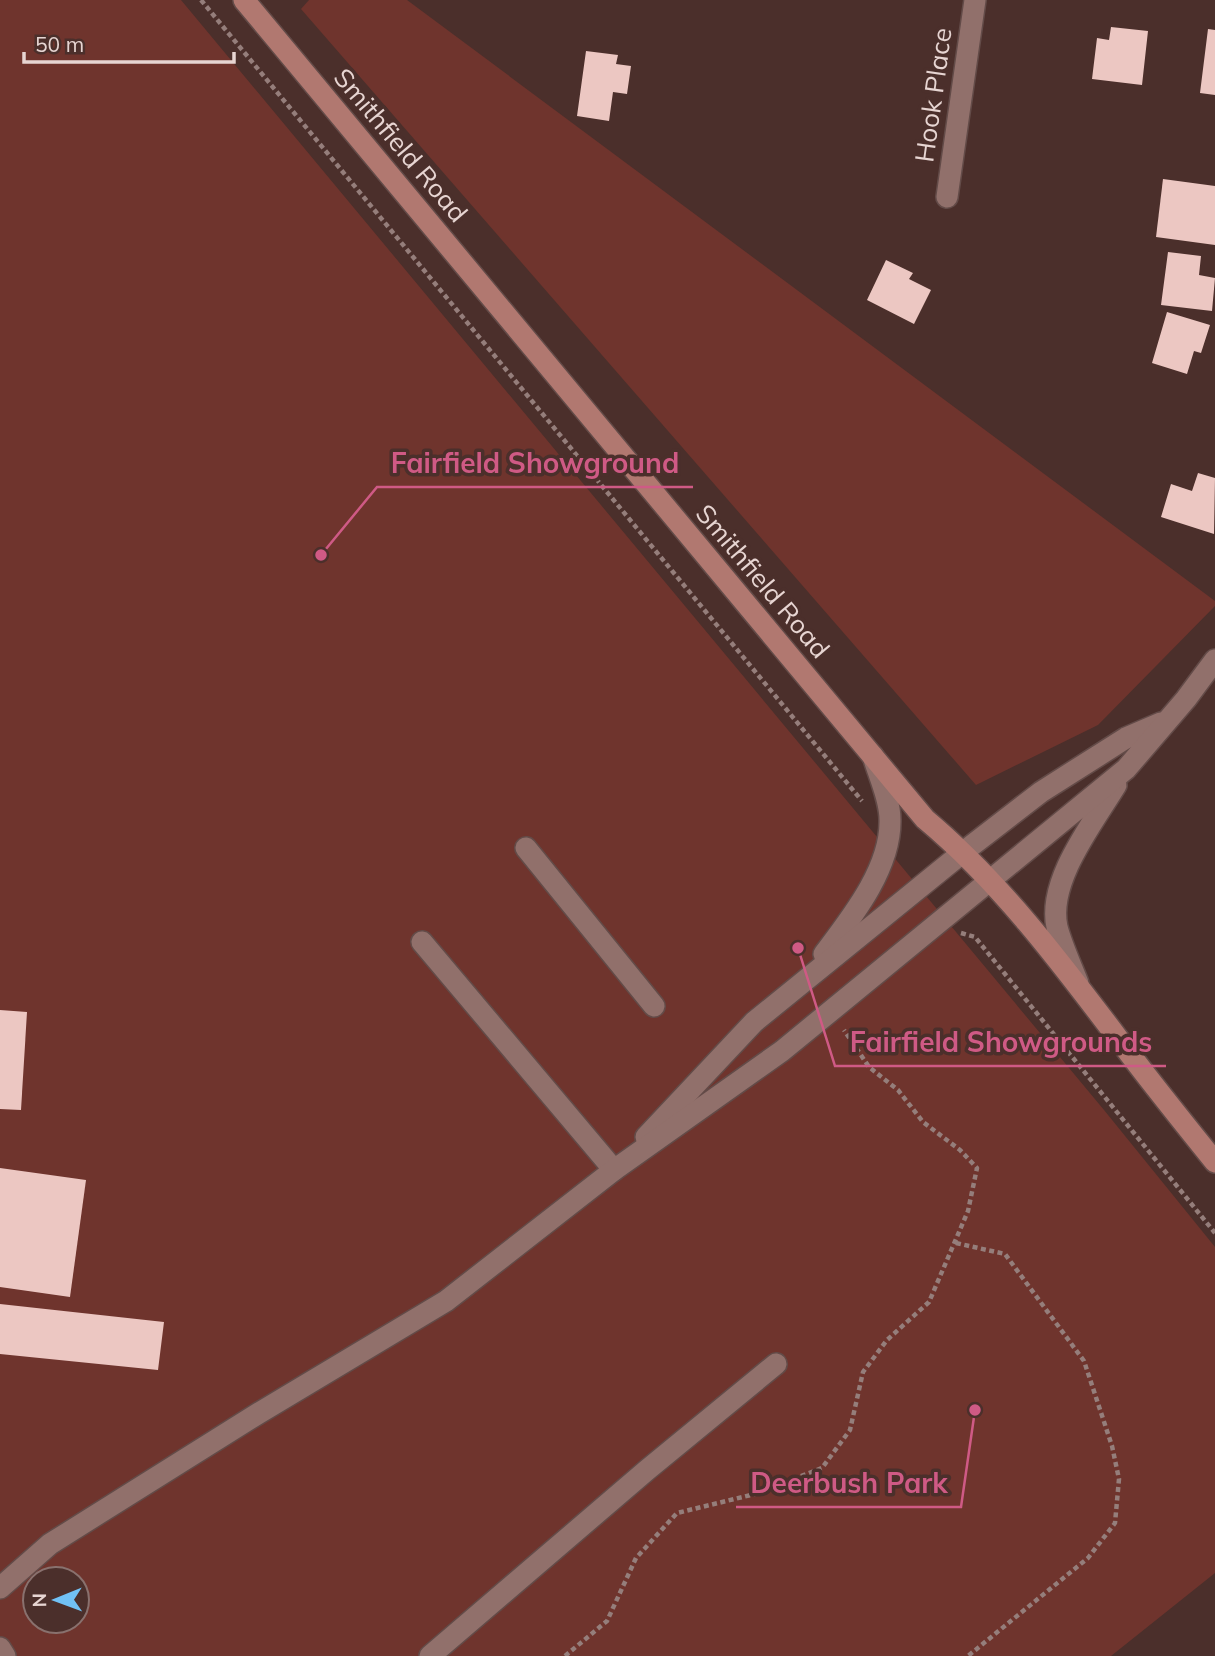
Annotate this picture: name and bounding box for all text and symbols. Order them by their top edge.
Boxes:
scale bar [24,21,234,65]
street label: Hook Place [907,26,959,164]
text: 50 m [35,31,84,57]
street label: Smithfield Road [327,61,475,229]
callout: Fairfield Showground [377,438,693,487]
text: Fairfield Showground [391,445,679,480]
street label: Smithfield Road [689,497,837,665]
callout: Fairfield Showgrounds [835,1017,1166,1066]
text: Fairfield Showgrounds [850,1024,1152,1059]
callout: Deerbush Park [736,1458,961,1507]
text: Deerbush Park [750,1465,948,1500]
north arrow [21,1565,91,1635]
text: N [27,1593,51,1608]

